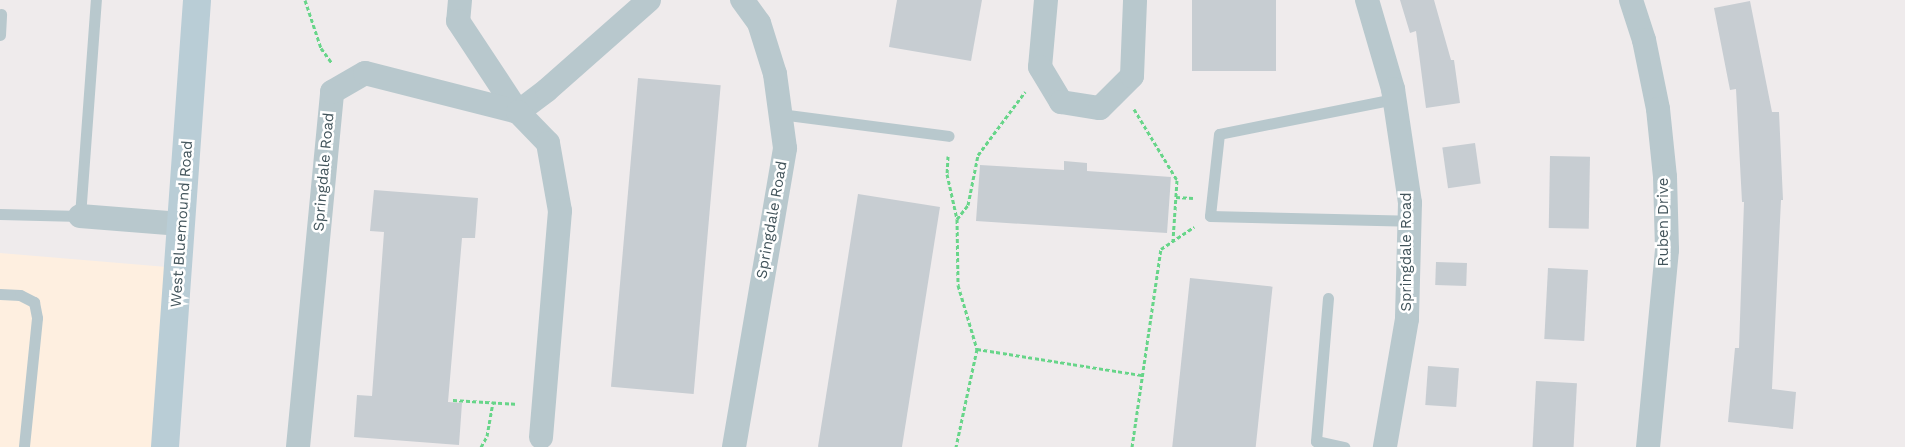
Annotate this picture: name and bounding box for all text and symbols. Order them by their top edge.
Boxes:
street label: Springdale Road [310,112,338,232]
street label: West Bluemound Road [167,140,197,308]
street label: Springdale Road [753,160,791,280]
street label: Ruben Drive [1655,178,1673,266]
street label: Springdale Road [1398,192,1416,312]

